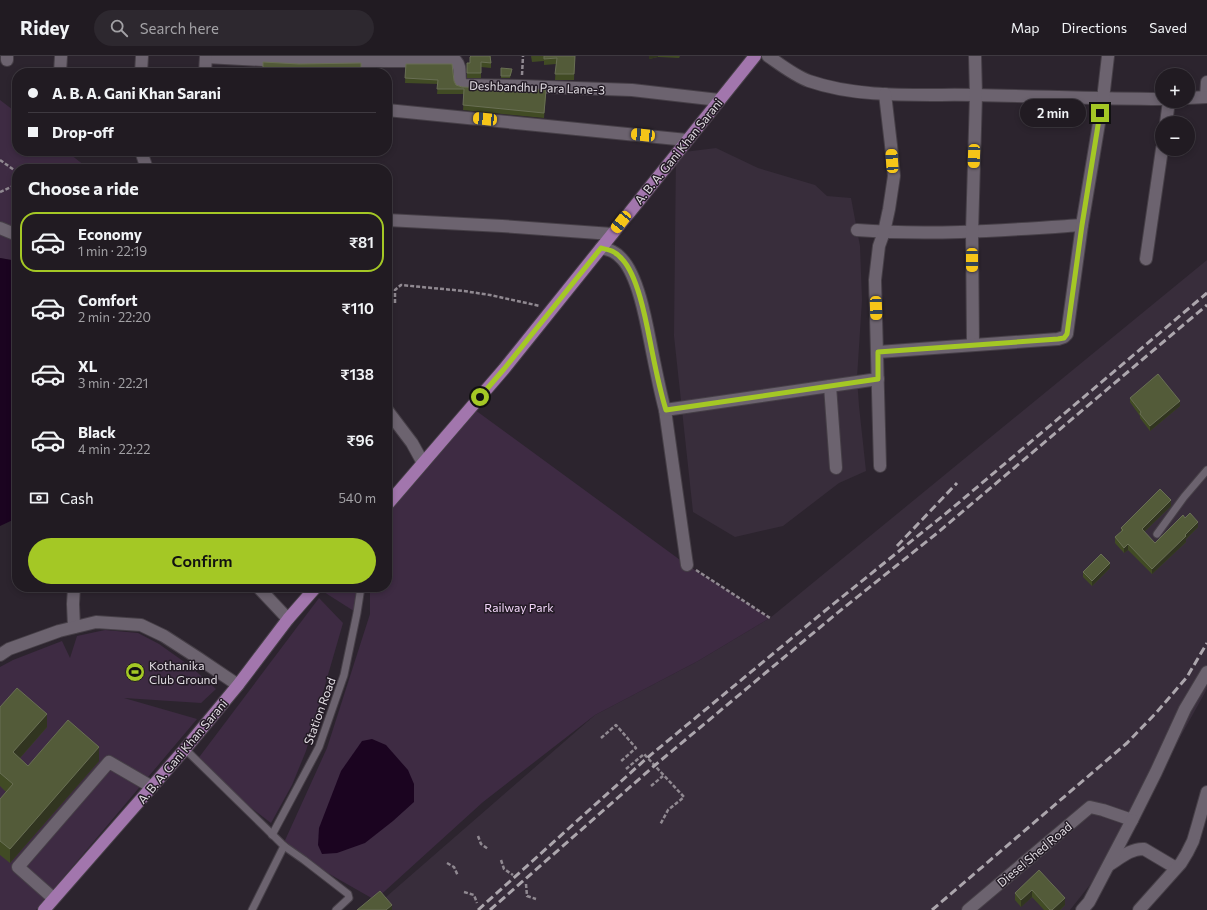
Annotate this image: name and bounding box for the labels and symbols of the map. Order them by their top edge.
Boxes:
street label: Deshbandhu Para Lane-3 [469,78,605,96]
street label: A. B. A. Gani Khan Sarani [631,95,725,207]
callout: 2 min [1020,99,1086,127]
route end [1091,104,1109,122]
car [472,112,498,126]
car [630,128,656,142]
car [968,144,980,168]
car [885,149,899,173]
car [609,209,633,235]
car [966,248,978,272]
car [870,296,882,320]
route start [471,388,489,406]
park label: Railway Park [484,600,554,614]
place label: Kothanika Club Ground [149,658,217,686]
sports icon: Kothanika Club Ground [124,661,146,683]
street label: Station Road [300,675,338,747]
street label: A. B. A. Gani Khan Sarani [134,696,230,806]
street label: Diesel Shed Road [994,819,1074,889]

